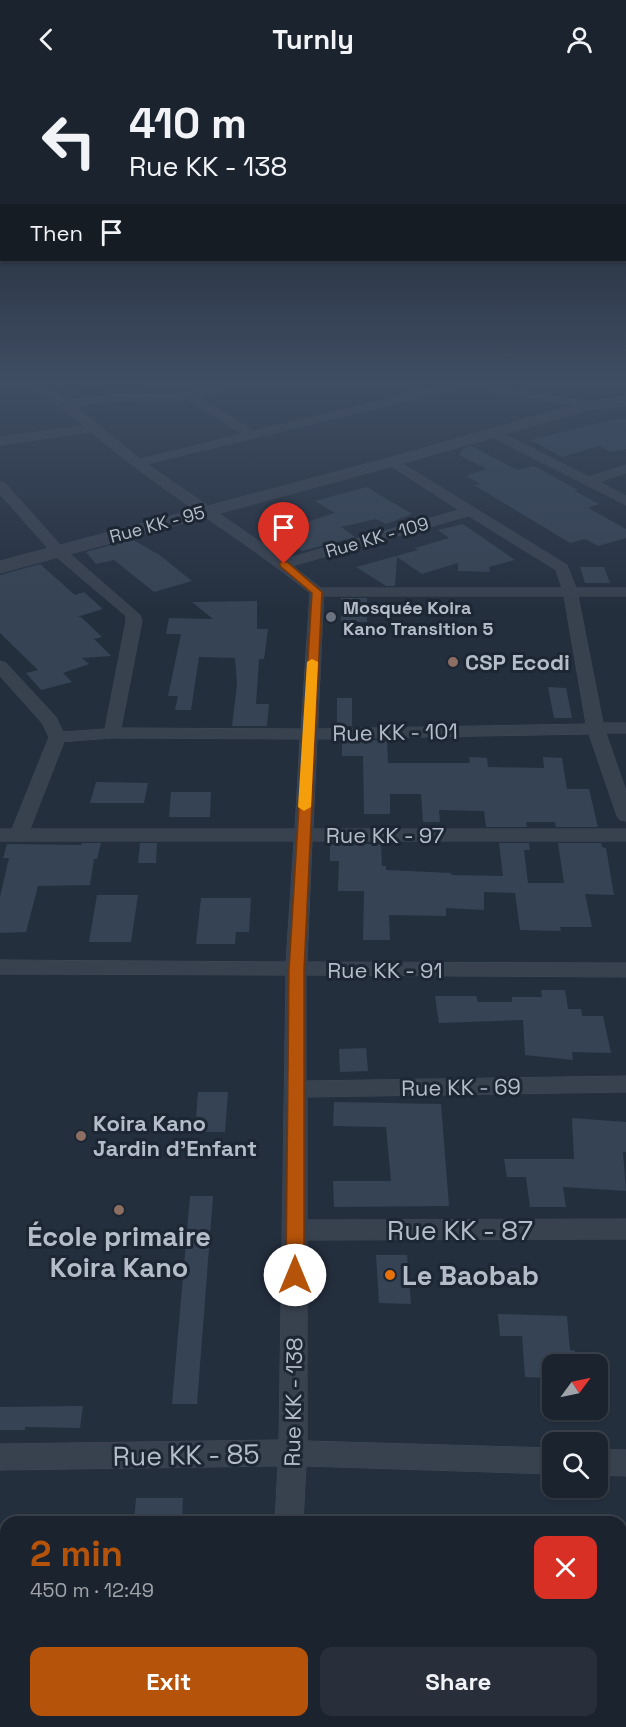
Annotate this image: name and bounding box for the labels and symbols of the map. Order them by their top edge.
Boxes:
street label: Rue KK - 95 [107,500,207,548]
pin [258,502,309,564]
street label: Rue KK - 109 [323,511,431,563]
place label: Mosquée Koira Kano Transition 5 [343,596,493,640]
marker: Mosquée Koira Kano Transition 5 [324,610,338,624]
place label: CSP Ecodi [465,648,570,676]
marker: CSP Ecodi [446,655,460,669]
street label: Rue KK - 101 [332,717,458,747]
street label: Rue KK - 97 [326,821,444,849]
street label: Rue KK - 91 [327,956,443,984]
street label: Rue KK - 69 [401,1072,521,1102]
place label: Koira Kano Jardin d'Enfant [93,1109,257,1162]
marker: Koira Kano Jardin d'Enfant [74,1129,88,1143]
marker: École primaire Koira Kano [112,1203,126,1217]
street label: Rue KK - 87 [387,1213,533,1248]
place label: École primaire Koira Kano [27,1219,211,1285]
position arrow [263,1243,327,1307]
place label: Le Baobab [402,1258,539,1293]
marker: Le Baobab [383,1268,397,1282]
street label: Rue KK - 138 [278,1337,308,1467]
north arrow [542,1354,608,1420]
street label: Rue KK - 85 [112,1436,260,1474]

